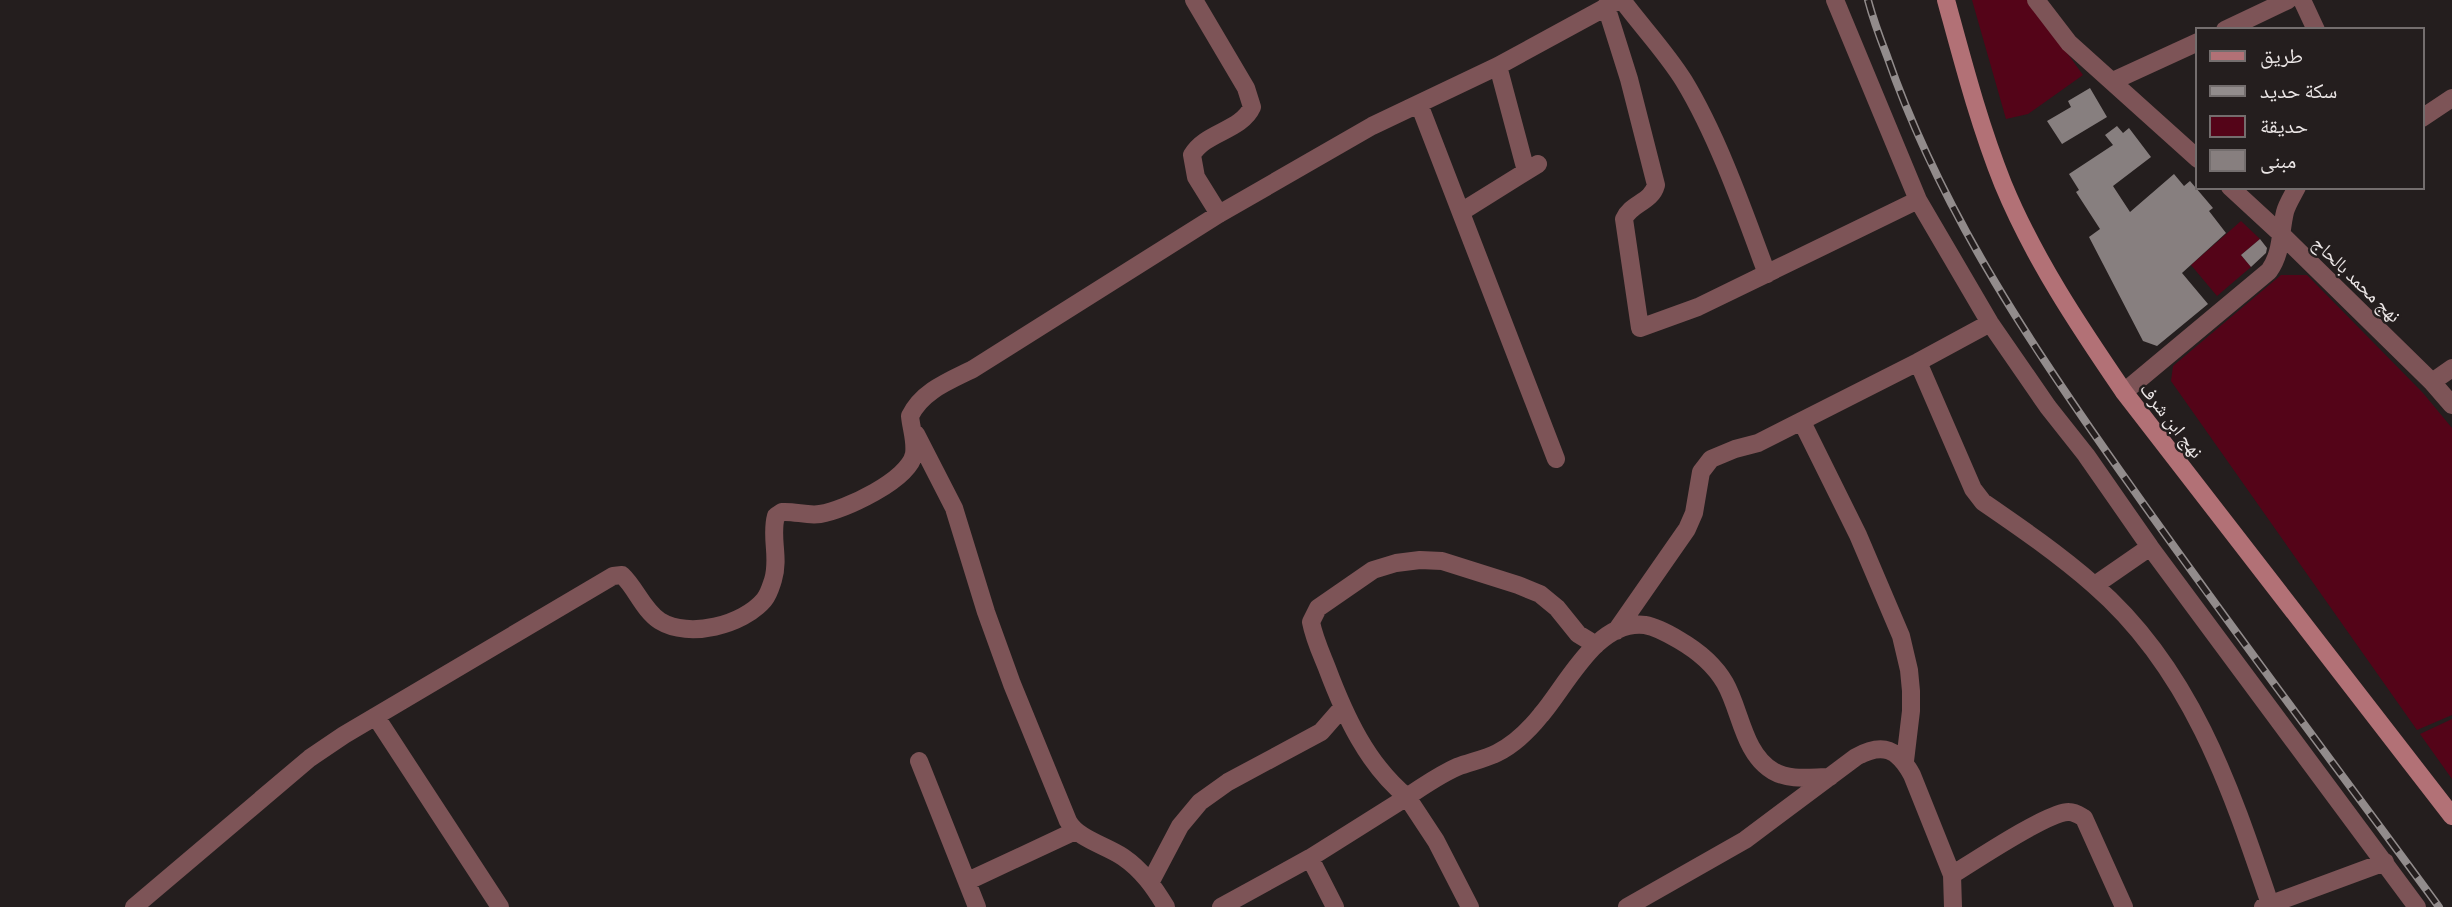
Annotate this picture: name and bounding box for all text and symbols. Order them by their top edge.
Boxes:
legend [2196,28,2424,189]
text: طريق [2260,42,2303,69]
text: سكة حديد [2260,77,2337,102]
text: حديقة [2260,112,2308,137]
text: مبنى [2260,147,2296,174]
street label: نهج محمد بالحاج [2307,231,2406,328]
street label: نهج ابن شرف [2134,377,2209,463]

